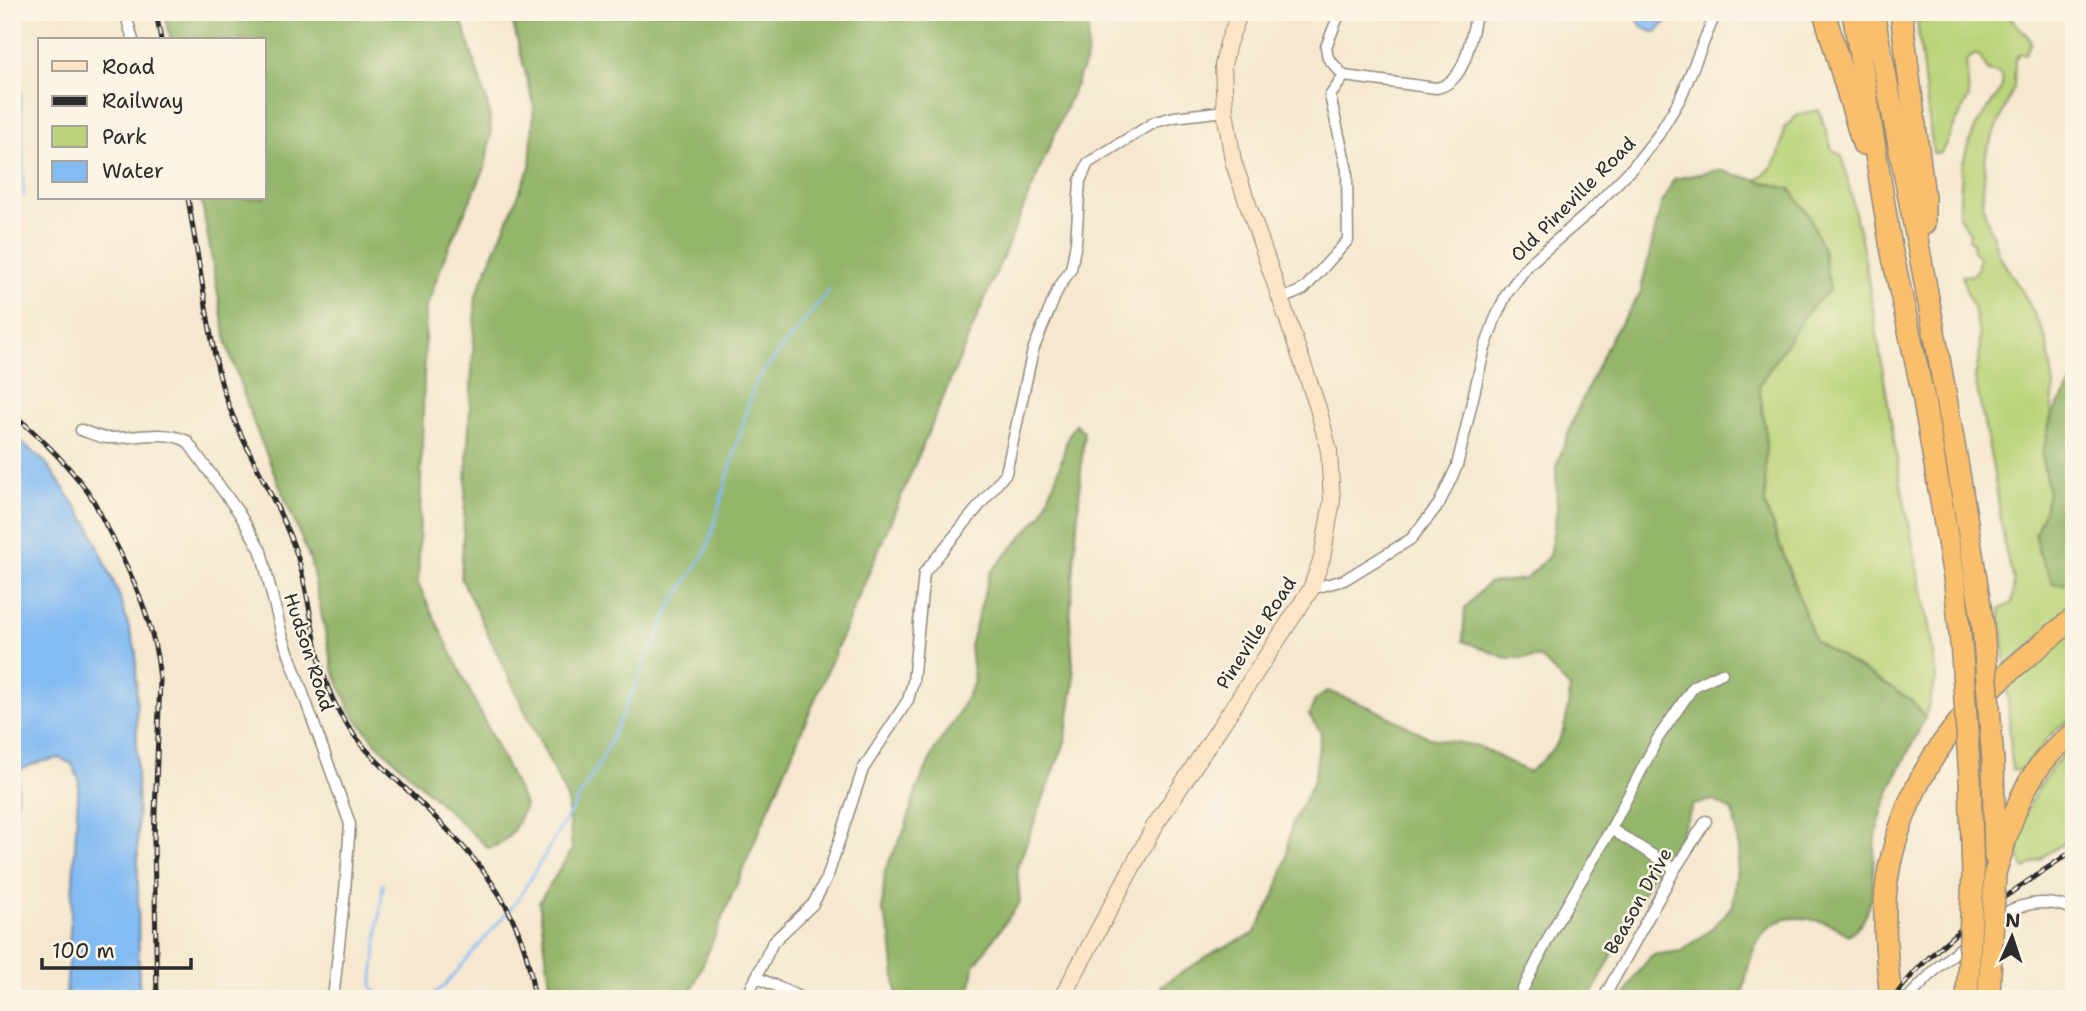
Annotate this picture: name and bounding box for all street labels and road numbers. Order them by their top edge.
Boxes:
street label: Old Pineville Road [1505,131,1641,267]
street label: Pineville Road [1210,572,1302,694]
street label: Hudson Road [278,590,340,714]
street label: Beason Drive [1598,843,1678,959]

